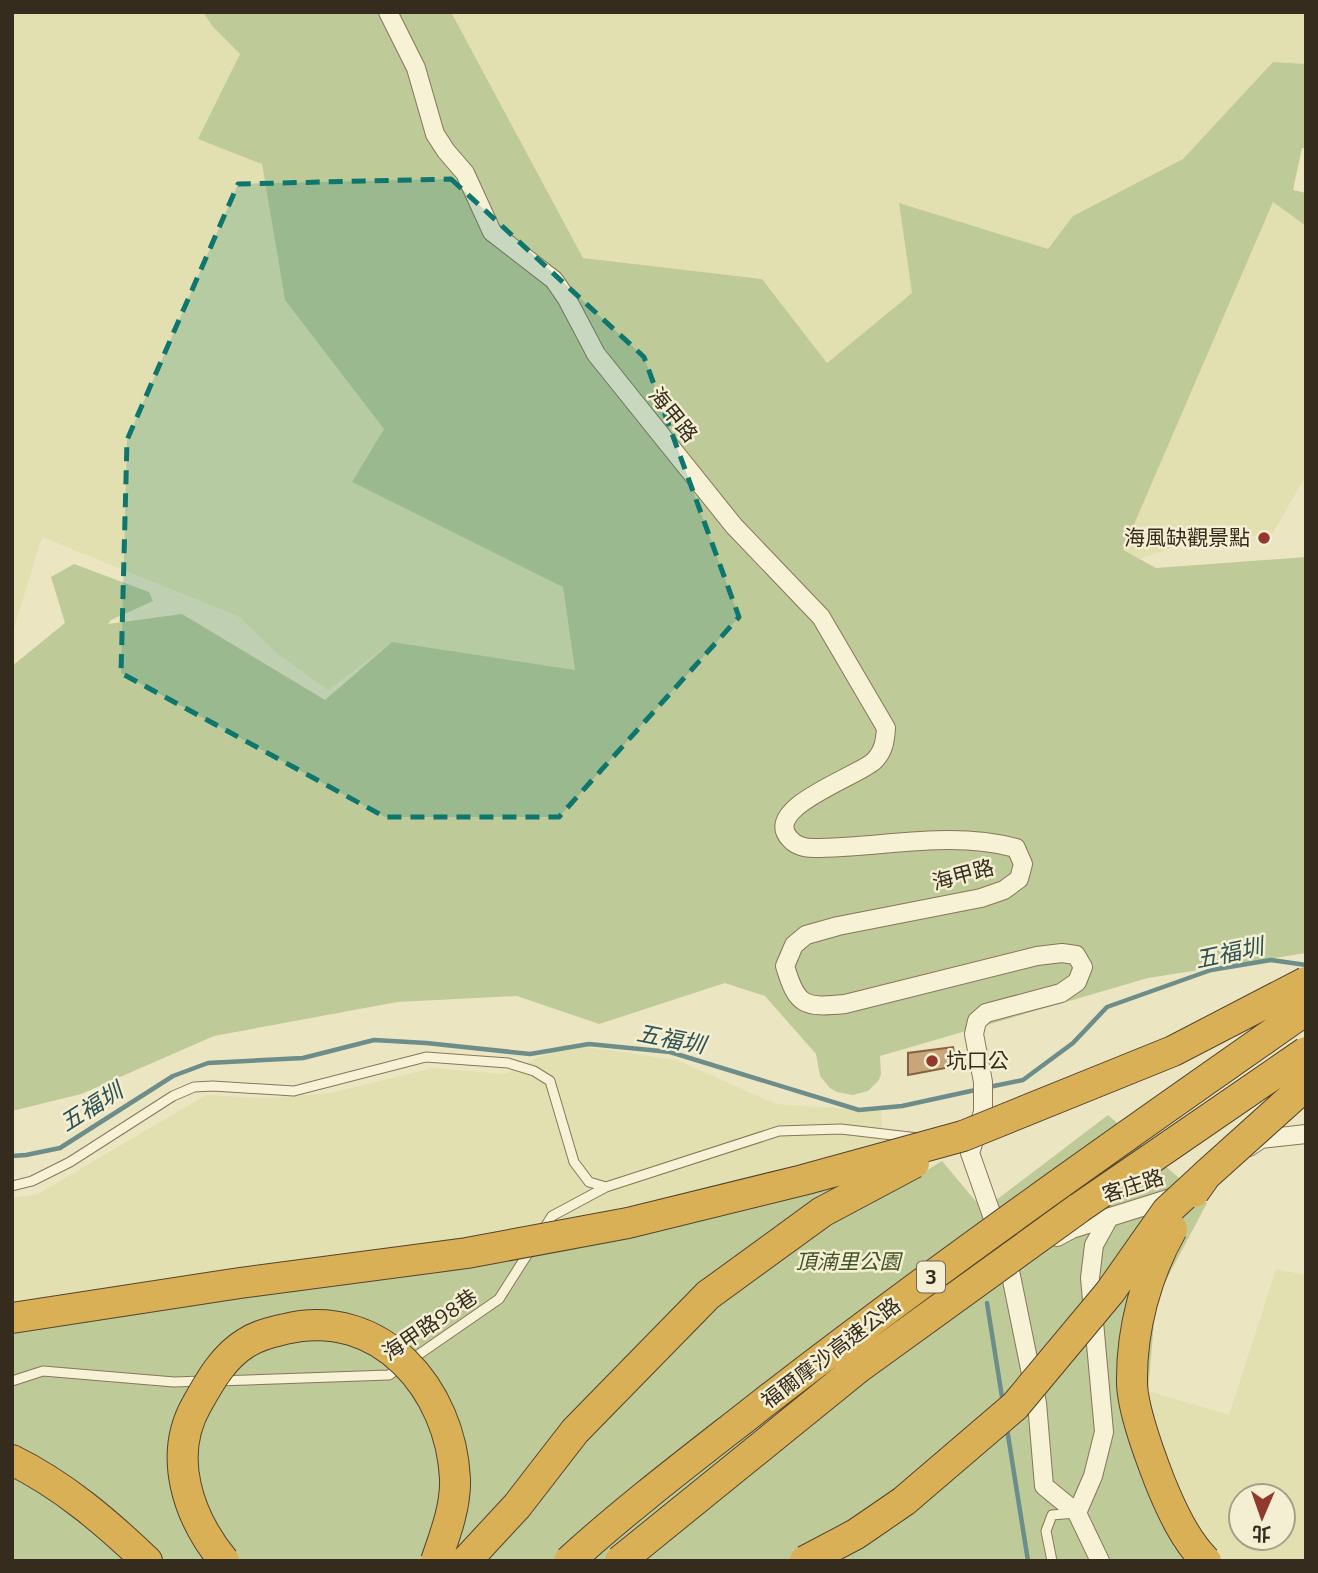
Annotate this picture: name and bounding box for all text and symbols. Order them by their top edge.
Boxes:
street label: 海甲路 [643,382,703,448]
place label: 海風缺觀景點 [1124,525,1250,551]
marker: 海風缺觀景點 [1256,530,1272,546]
street label: 海甲路 [929,854,997,896]
water label: 五福圳 [1192,932,1269,974]
water label: 五福圳 [634,1019,710,1060]
place label: 坑口公 [946,1048,1009,1074]
marker: 坑口公 [924,1053,940,1069]
water label: 五福圳 [54,1075,130,1137]
street label: 客庄路 [1099,1164,1167,1208]
park label: 頂湳里公園 [796,1249,903,1275]
road number: 3 [917,1261,945,1292]
street label: 海甲路98巷 [378,1284,482,1366]
street label: 福爾摩沙高速公路 [756,1292,906,1414]
north arrow [1227,1482,1297,1552]
text: 北 [1252,1522,1271,1545]

